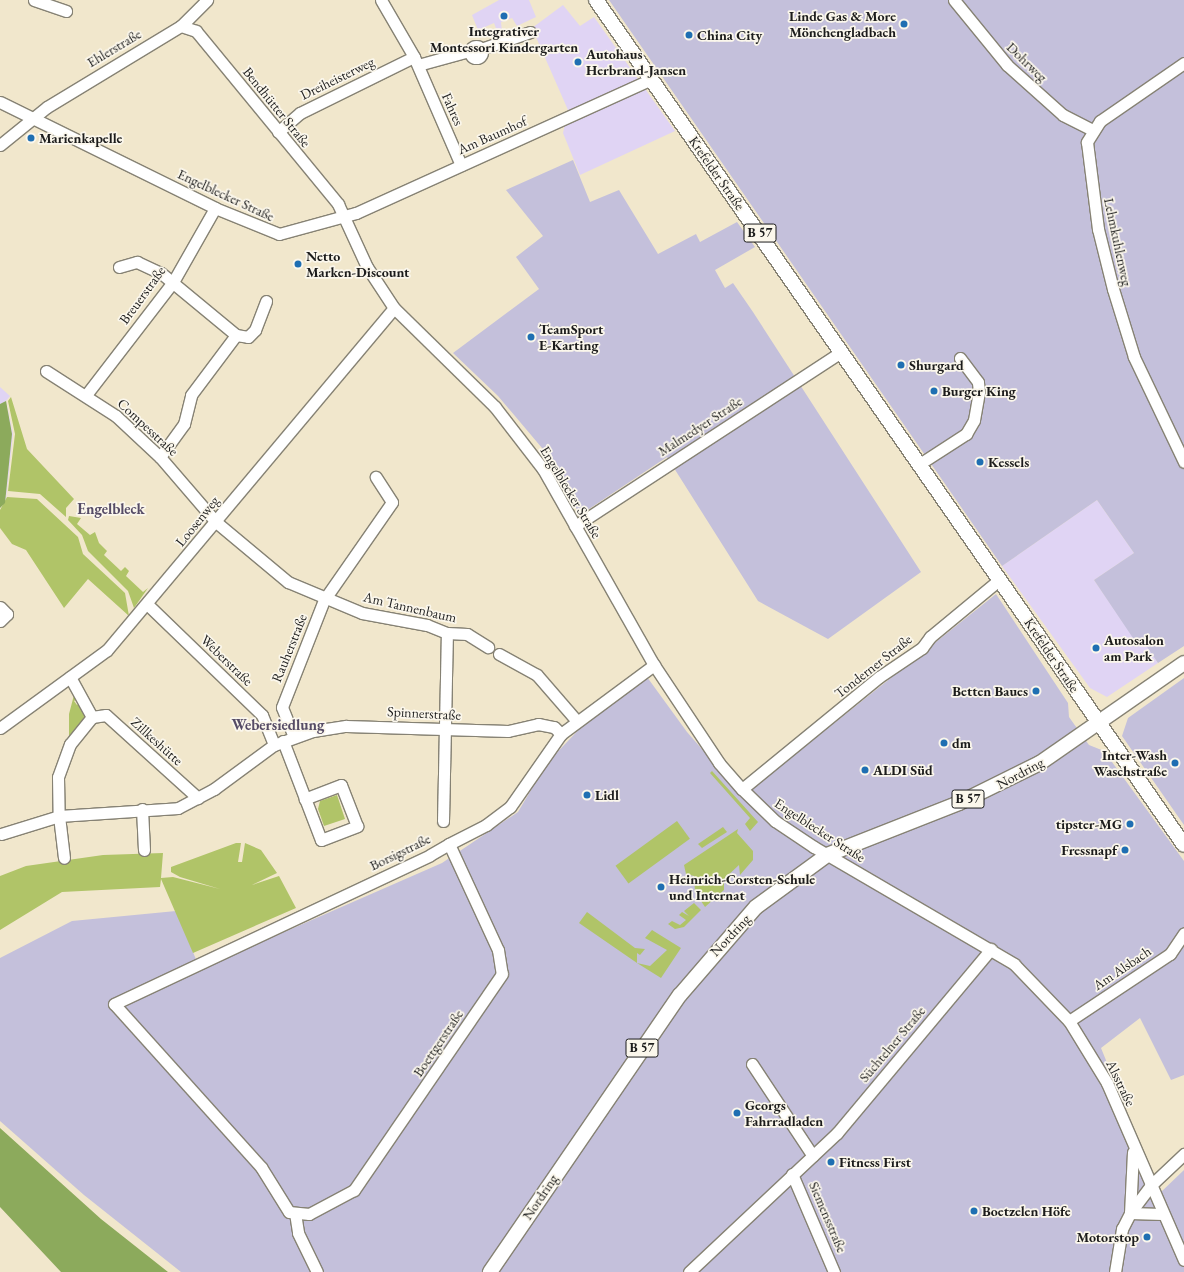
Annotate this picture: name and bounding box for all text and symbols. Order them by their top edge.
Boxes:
place label: Linde Gas & More Mönchengladbach [789,8,896,40]
marker: Integrativer Montessori Kindergarten [499,11,509,21]
marker: Linde Gas & More Mönchengladbach [899,19,909,29]
place label: Integrativer Montessori Kindergarten [430,23,578,56]
street label: Ehlerstraße [84,25,144,71]
place label: China City [697,27,762,43]
marker: China City [684,30,694,40]
street label: Dohrweg [1003,39,1051,85]
place label: Autohaus Herbrand-Jansen [586,46,686,78]
street label: Dreiheisterweg [297,53,377,103]
marker: Autohaus Herbrand-Jansen [573,57,583,67]
street label: Bendhütter Straße [240,64,314,150]
street label: Fahres [438,90,468,128]
street label: Am Baumhof [455,112,529,158]
place label: Marienkapelle [39,130,122,146]
marker: Marienkapelle [26,133,36,143]
street label: Krefelder Straße [685,133,749,213]
street label: Engelblecker Straße [175,165,277,225]
street label: Lehmkuhlenweg [1100,196,1136,288]
road number: B 57 [743,222,777,244]
place label: Netto Marken-Discount [306,248,409,280]
marker: Netto Marken-Discount [293,259,303,269]
street label: Breuerstraße [115,263,169,327]
place label: TeamSport E-Karting [539,321,603,354]
marker: TeamSport E-Karting [526,332,536,342]
place label: Shurgard [909,357,964,373]
marker: Shurgard [896,360,906,370]
place label: Burger King [942,383,1016,399]
marker: Burger King [929,386,939,396]
street label: Malmedyer Straße [655,393,745,459]
street label: Compesstraße [114,395,182,459]
street label: Engelblecker Straße [537,443,605,541]
place label: Kessels [988,454,1029,470]
marker: Kessels [975,457,985,467]
street label: Loosenweg [172,492,222,550]
district label: Engelbleck [77,500,145,518]
street label: Am Tannenbaum [362,588,458,626]
street label: Rauherstraße [268,611,310,685]
street label: Krefelder Straße [1021,615,1083,695]
street label: Weberstraße [197,631,257,689]
street label: Tonderner Straße [831,631,915,701]
place label: Autosalon am Park [1104,632,1164,664]
marker: Autosalon am Park [1091,643,1101,653]
place label: Betten Baues [952,683,1028,699]
marker: Betten Baues [1031,686,1041,696]
street label: Spinnerstraße [387,703,461,723]
street label: Zillkeshütte [128,713,186,769]
district label: Webersiedlung [232,716,324,734]
place label: dm [952,735,971,751]
marker: dm [939,738,949,748]
place label: Inter-Wash Waschstraße [1093,747,1167,780]
street label: Nordring [993,754,1047,792]
marker: Inter-Wash Waschstraße [1170,758,1180,768]
place label: ALDI Süd [873,762,933,778]
marker: ALDI Süd [860,765,870,775]
place label: Lidl [595,787,619,803]
road number: B 57 [951,788,985,810]
marker: Lidl [582,790,592,800]
street label: Engelblecker Straße [771,794,869,866]
place label: tipster-MG [1056,816,1122,832]
marker: tipster-MG [1125,819,1135,829]
street label: Borsigstraße [367,830,433,874]
place label: Fressnapf [1061,842,1117,858]
marker: Fressnapf [1120,845,1130,855]
place label: Heinrich-Corsten-Schule und Internat [669,871,815,904]
marker: Heinrich-Corsten-Schule und Internat [656,882,666,892]
street label: Nordring [706,910,754,960]
street label: Am Alsbach [1090,942,1154,994]
street label: Süchtelner Straße [855,1003,929,1085]
street label: Boettgerstraße [409,1006,467,1080]
road number: B 57 [625,1037,659,1059]
street label: Alsstraße [1103,1057,1139,1109]
place label: Georgs Fahrradladen [745,1097,823,1130]
marker: Georgs Fahrradladen [732,1108,742,1118]
place label: Fitness First [839,1154,911,1170]
marker: Fitness First [826,1157,836,1167]
street label: Nordring [519,1171,561,1223]
street label: Siemensstraße [806,1179,850,1255]
place label: Boetzelen Höfe [982,1203,1070,1219]
marker: Boetzelen Höfe [969,1206,979,1216]
place label: Motorstop [1076,1229,1139,1245]
marker: Motorstop [1142,1232,1152,1242]

